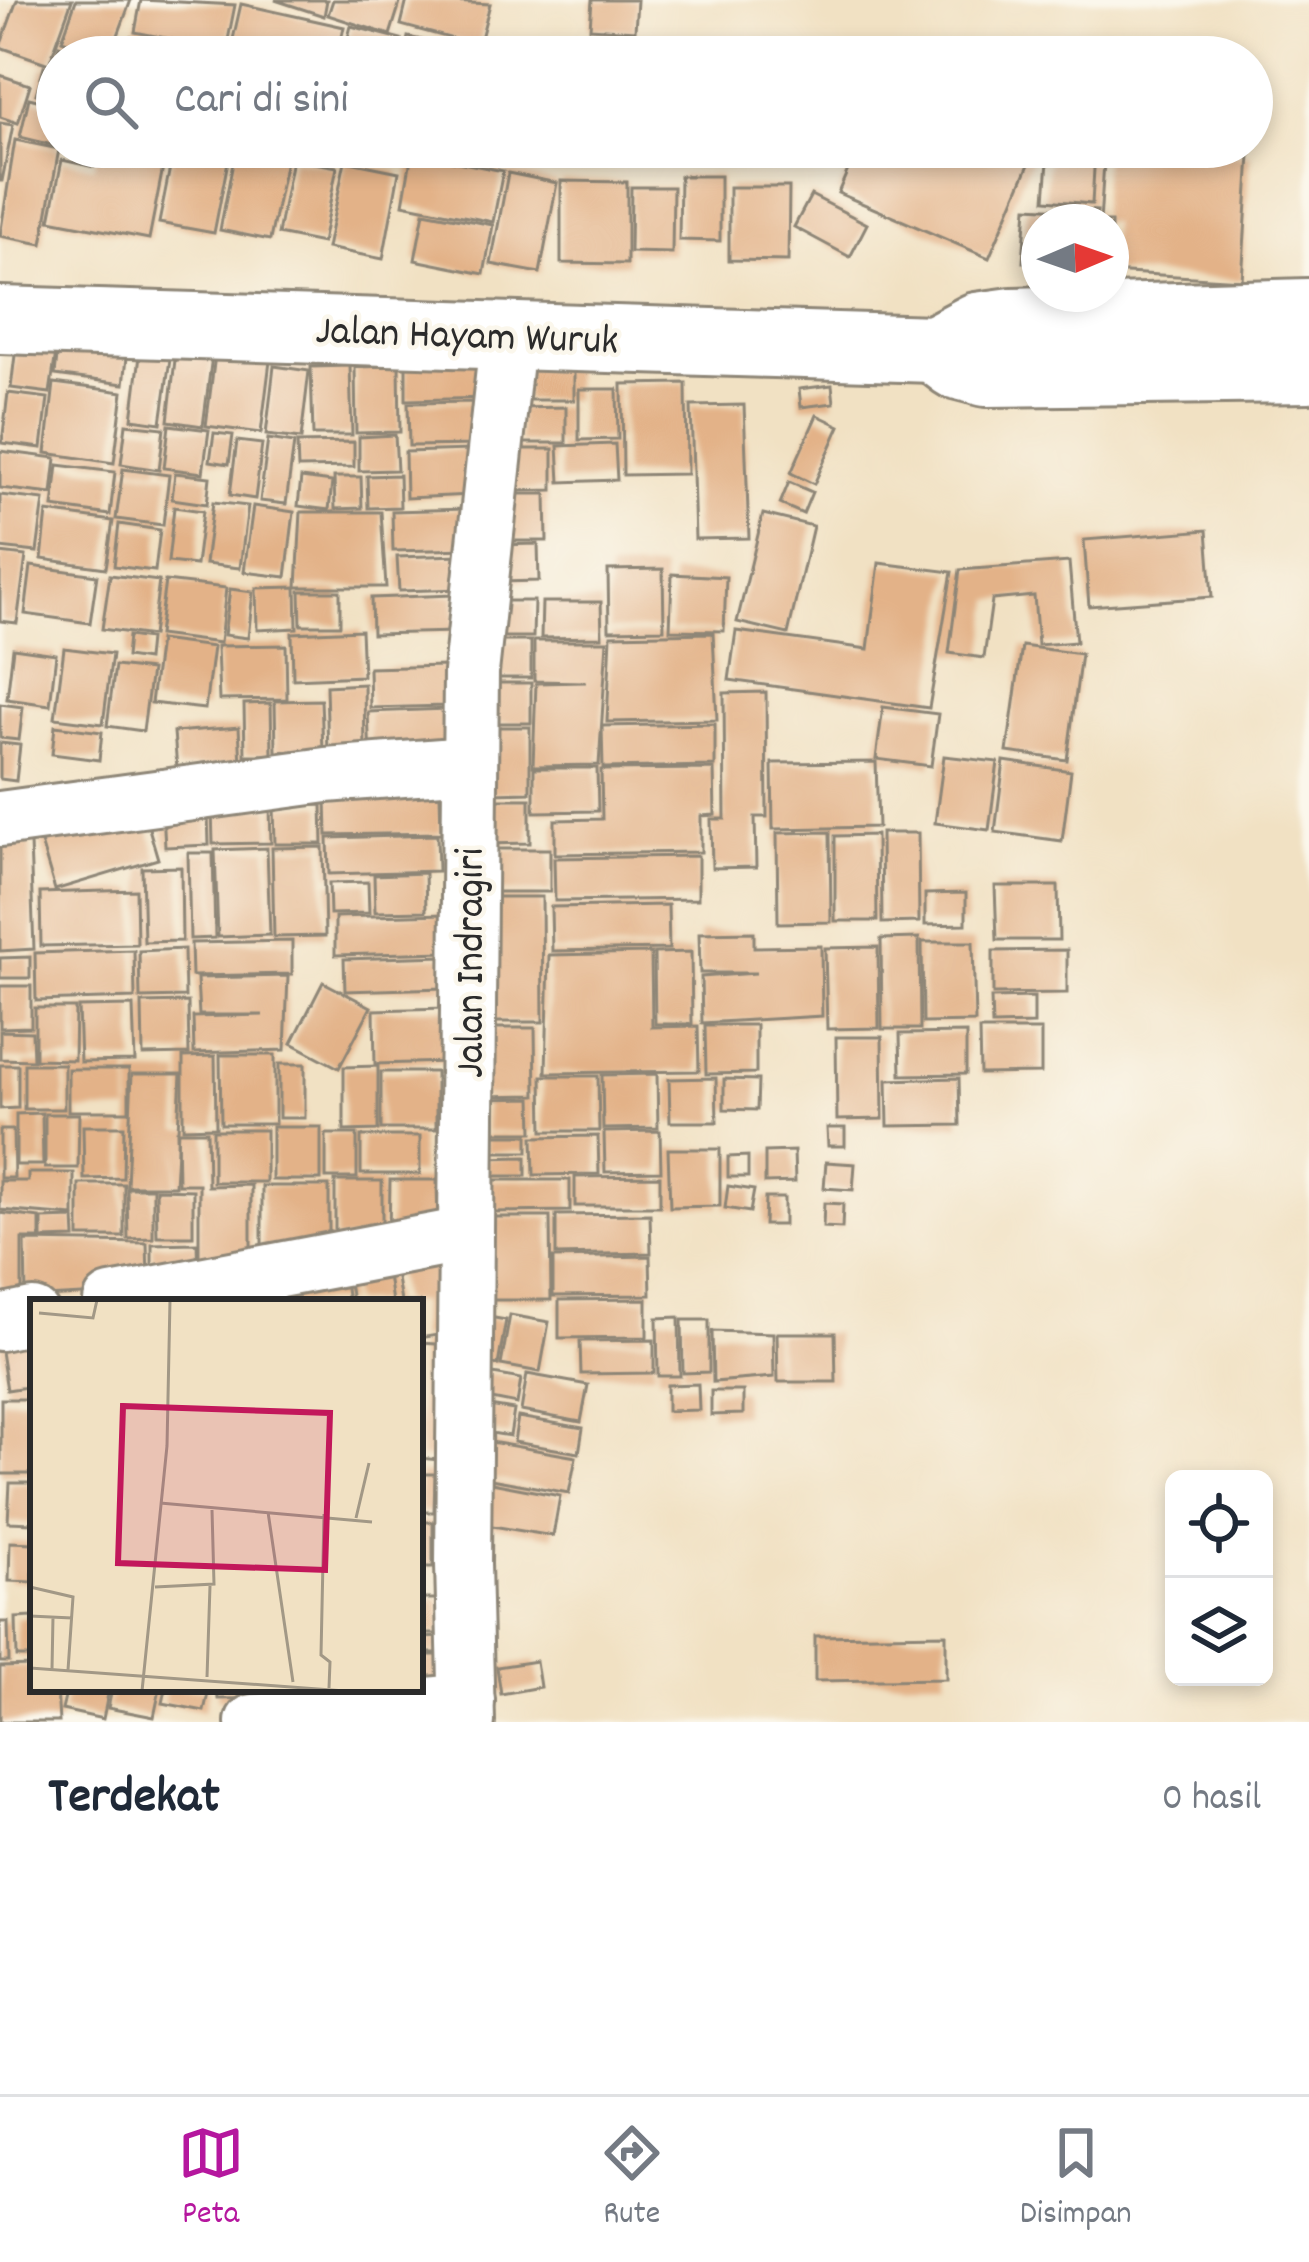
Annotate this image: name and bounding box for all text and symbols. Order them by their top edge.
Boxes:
search box [36,36,1273,168]
icon: search [78,69,144,135]
text: Cari di sini [174,70,348,134]
north arrow [1021,204,1129,312]
street label: Jalan Hayam Wuruk [314,304,619,374]
street label: Jalan Indragiri [444,848,504,1078]
inset map [30,1299,423,1692]
map controls [1165,1470,1273,1686]
button: locate [1165,1470,1273,1578]
button: layers [1165,1578,1273,1686]
text: Terdekat [48,1764,220,1836]
text: 0 hasil [1162,1773,1261,1828]
tab: Peta [178,2120,244,2239]
tab: Rute [599,2120,665,2239]
tab: Disimpan [1020,2120,1131,2239]

